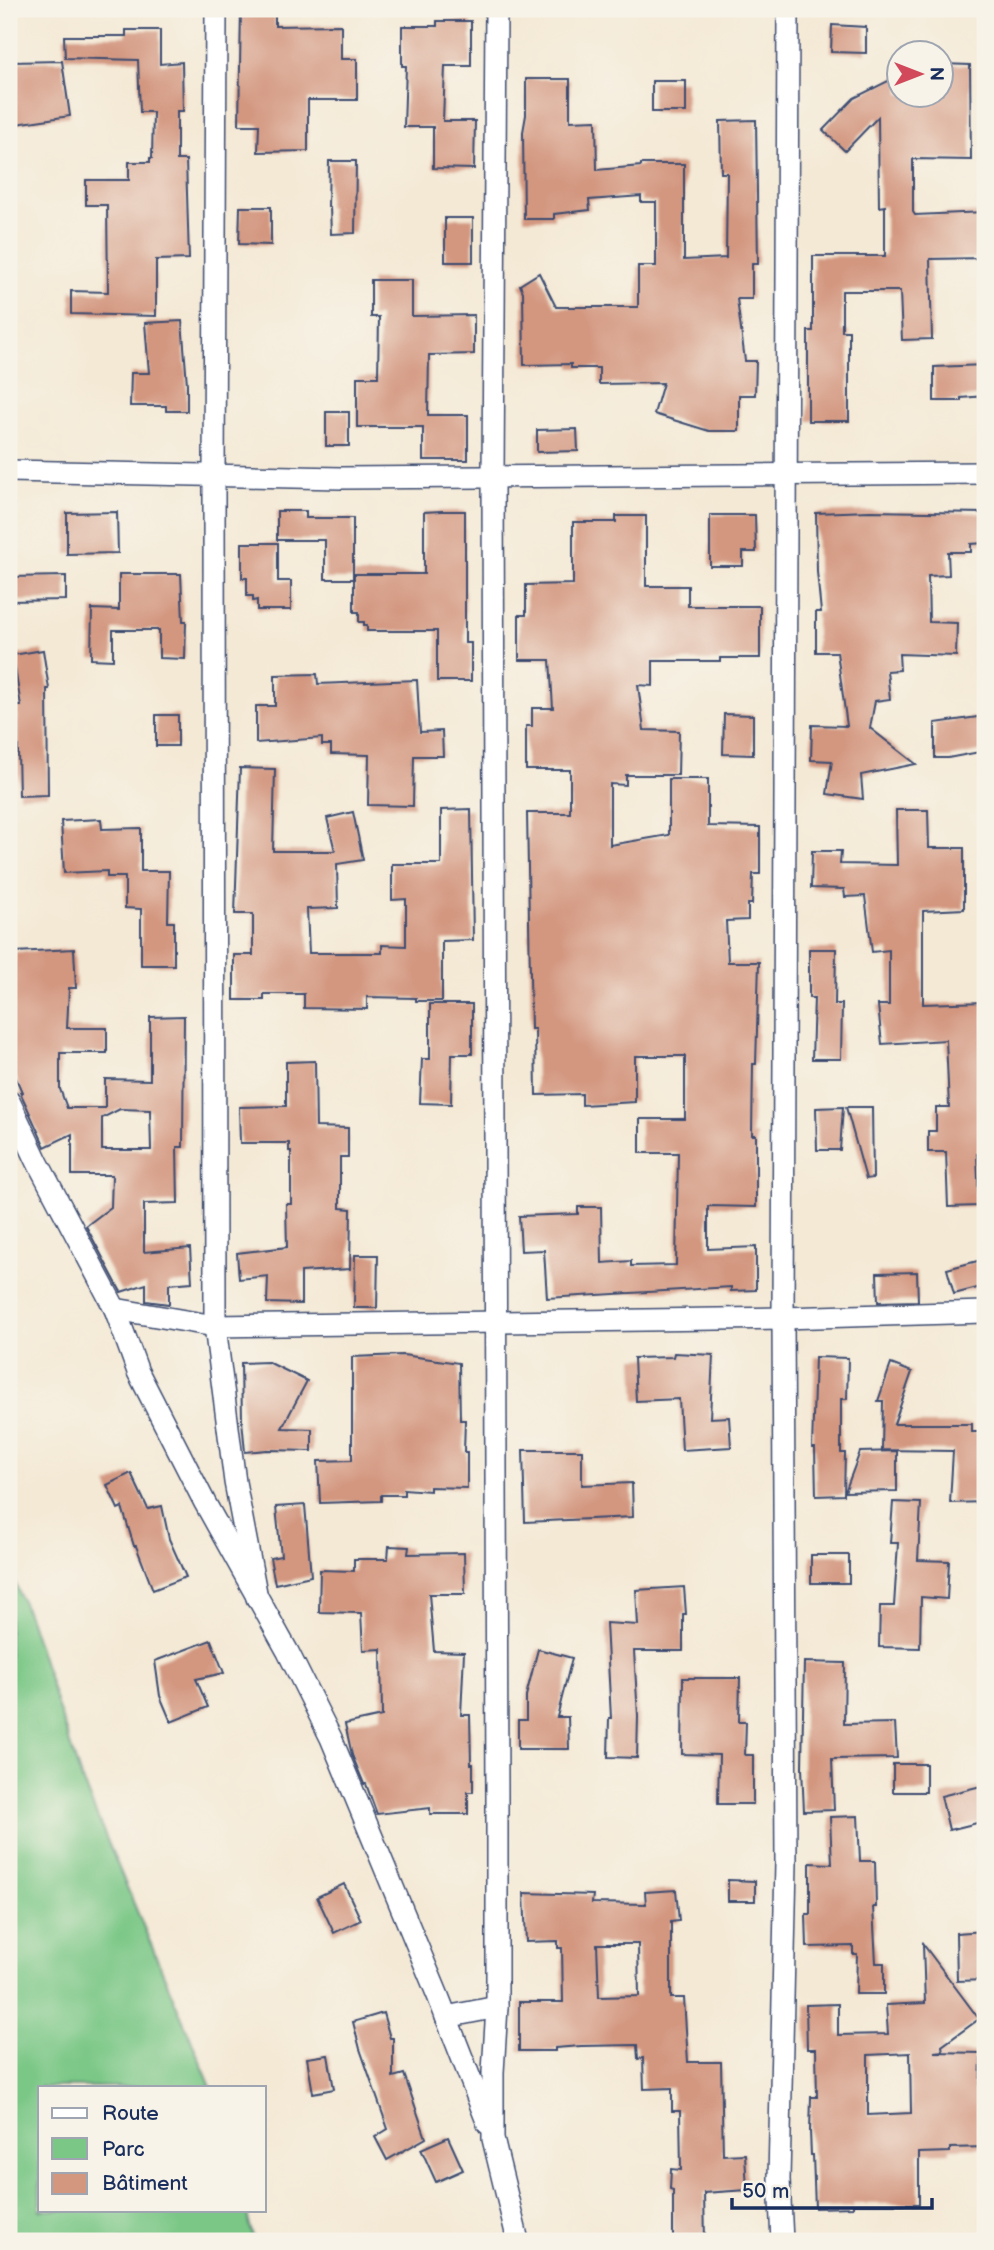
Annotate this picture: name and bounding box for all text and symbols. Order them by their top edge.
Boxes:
north arrow [886,38,956,108]
text: N [924,67,947,81]
legend [38,2086,266,2212]
text: Route [102,2101,159,2126]
text: Parc [102,2137,145,2162]
scale bar [732,2166,931,2210]
text: Bâtiment [102,2171,188,2196]
text: 50 m [742,2179,789,2204]

